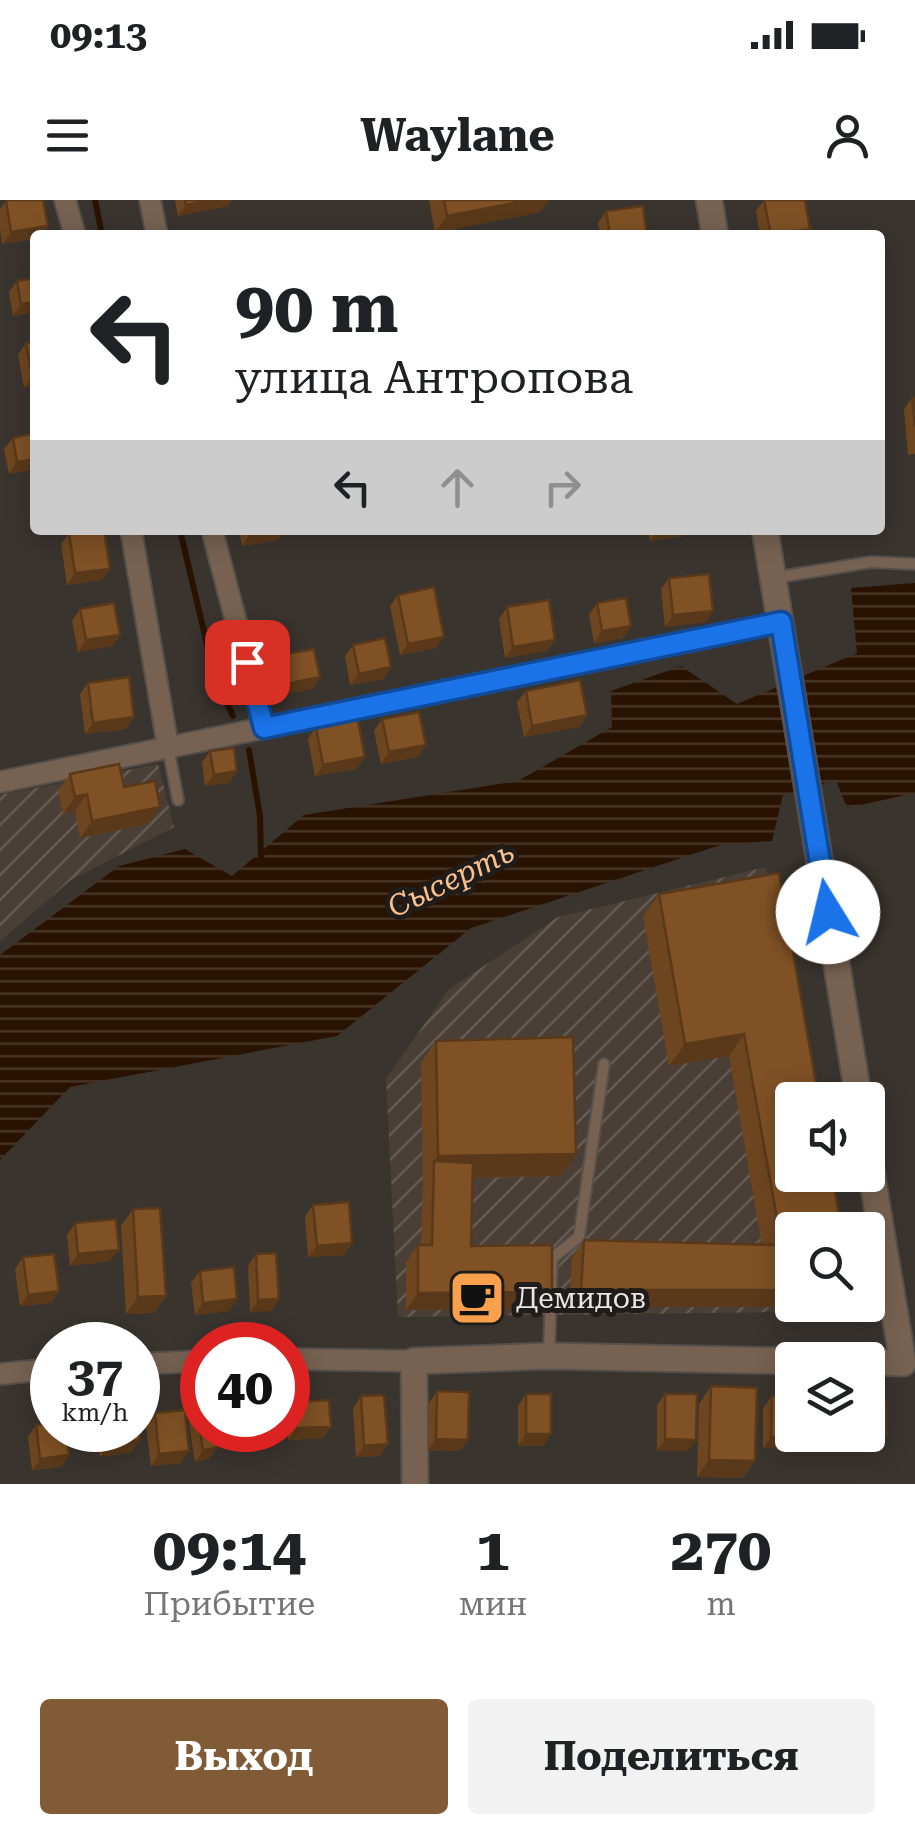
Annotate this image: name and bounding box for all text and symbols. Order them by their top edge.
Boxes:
text: 09:13 [50,13,147,57]
icon: menu [40,108,95,163]
icon: person [820,108,875,163]
text: Waylane [360,109,555,162]
text: 90 m [235,267,399,349]
icon: left [70,270,200,400]
text: улица Антропова [235,351,633,404]
icon: left [325,460,380,515]
icon: ahead [430,460,485,515]
icon: right [535,460,590,515]
pin [205,620,290,705]
icon: arrive [220,635,275,690]
water label: Сысерть [382,833,520,925]
position arrow [776,860,880,964]
map controls [775,1082,885,1452]
button: sound [775,1082,885,1192]
button: search [775,1212,885,1322]
cafe icon: Демидов [447,1268,507,1328]
place label: Демидов [516,1282,646,1315]
speed limit sign: 40 [180,1322,310,1452]
button: layers [775,1342,885,1452]
text: 37 [67,1346,123,1404]
text: km/h [62,1398,128,1427]
text: 09:14 [153,1514,306,1585]
text: 1 [476,1514,510,1585]
text: 270 [671,1514,771,1585]
text: Прибытие [144,1585,315,1623]
text: мин [459,1585,527,1623]
text: m [706,1585,736,1623]
button: Выход [40,1699,448,1814]
button: Поделиться [468,1699,875,1814]

